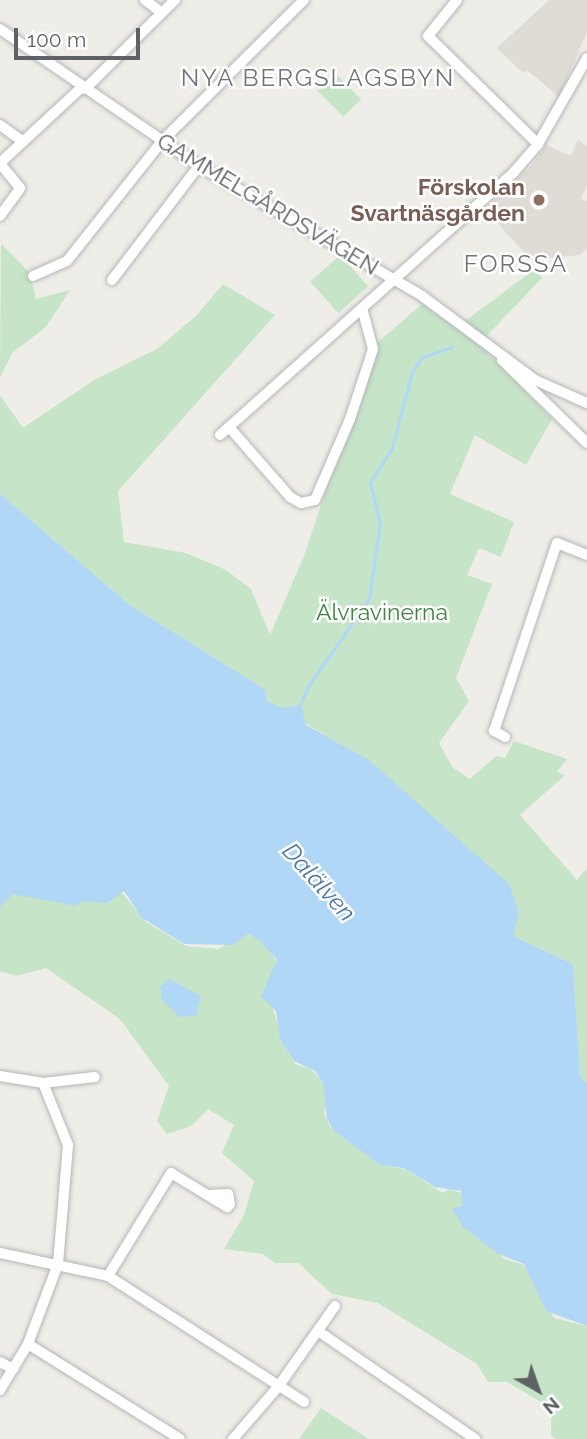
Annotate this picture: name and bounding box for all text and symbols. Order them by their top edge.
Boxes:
scale bar [18,14,144,58]
text: 100 m [27,27,86,52]
district label: NYA BERGSLAGSBYN [182,64,454,92]
street label: GAMMELGÅRDSVÄGEN [152,127,384,281]
place label: Förskolan Svartnäsgården [350,173,525,227]
marker: Förskolan Svartnäsgården [531,192,547,208]
district label: FORSSA [464,250,568,278]
park label: Älvravinerna [316,598,448,626]
water label: Dalälven [276,837,362,927]
north arrow [503,1355,573,1425]
text: N [539,1393,564,1419]

